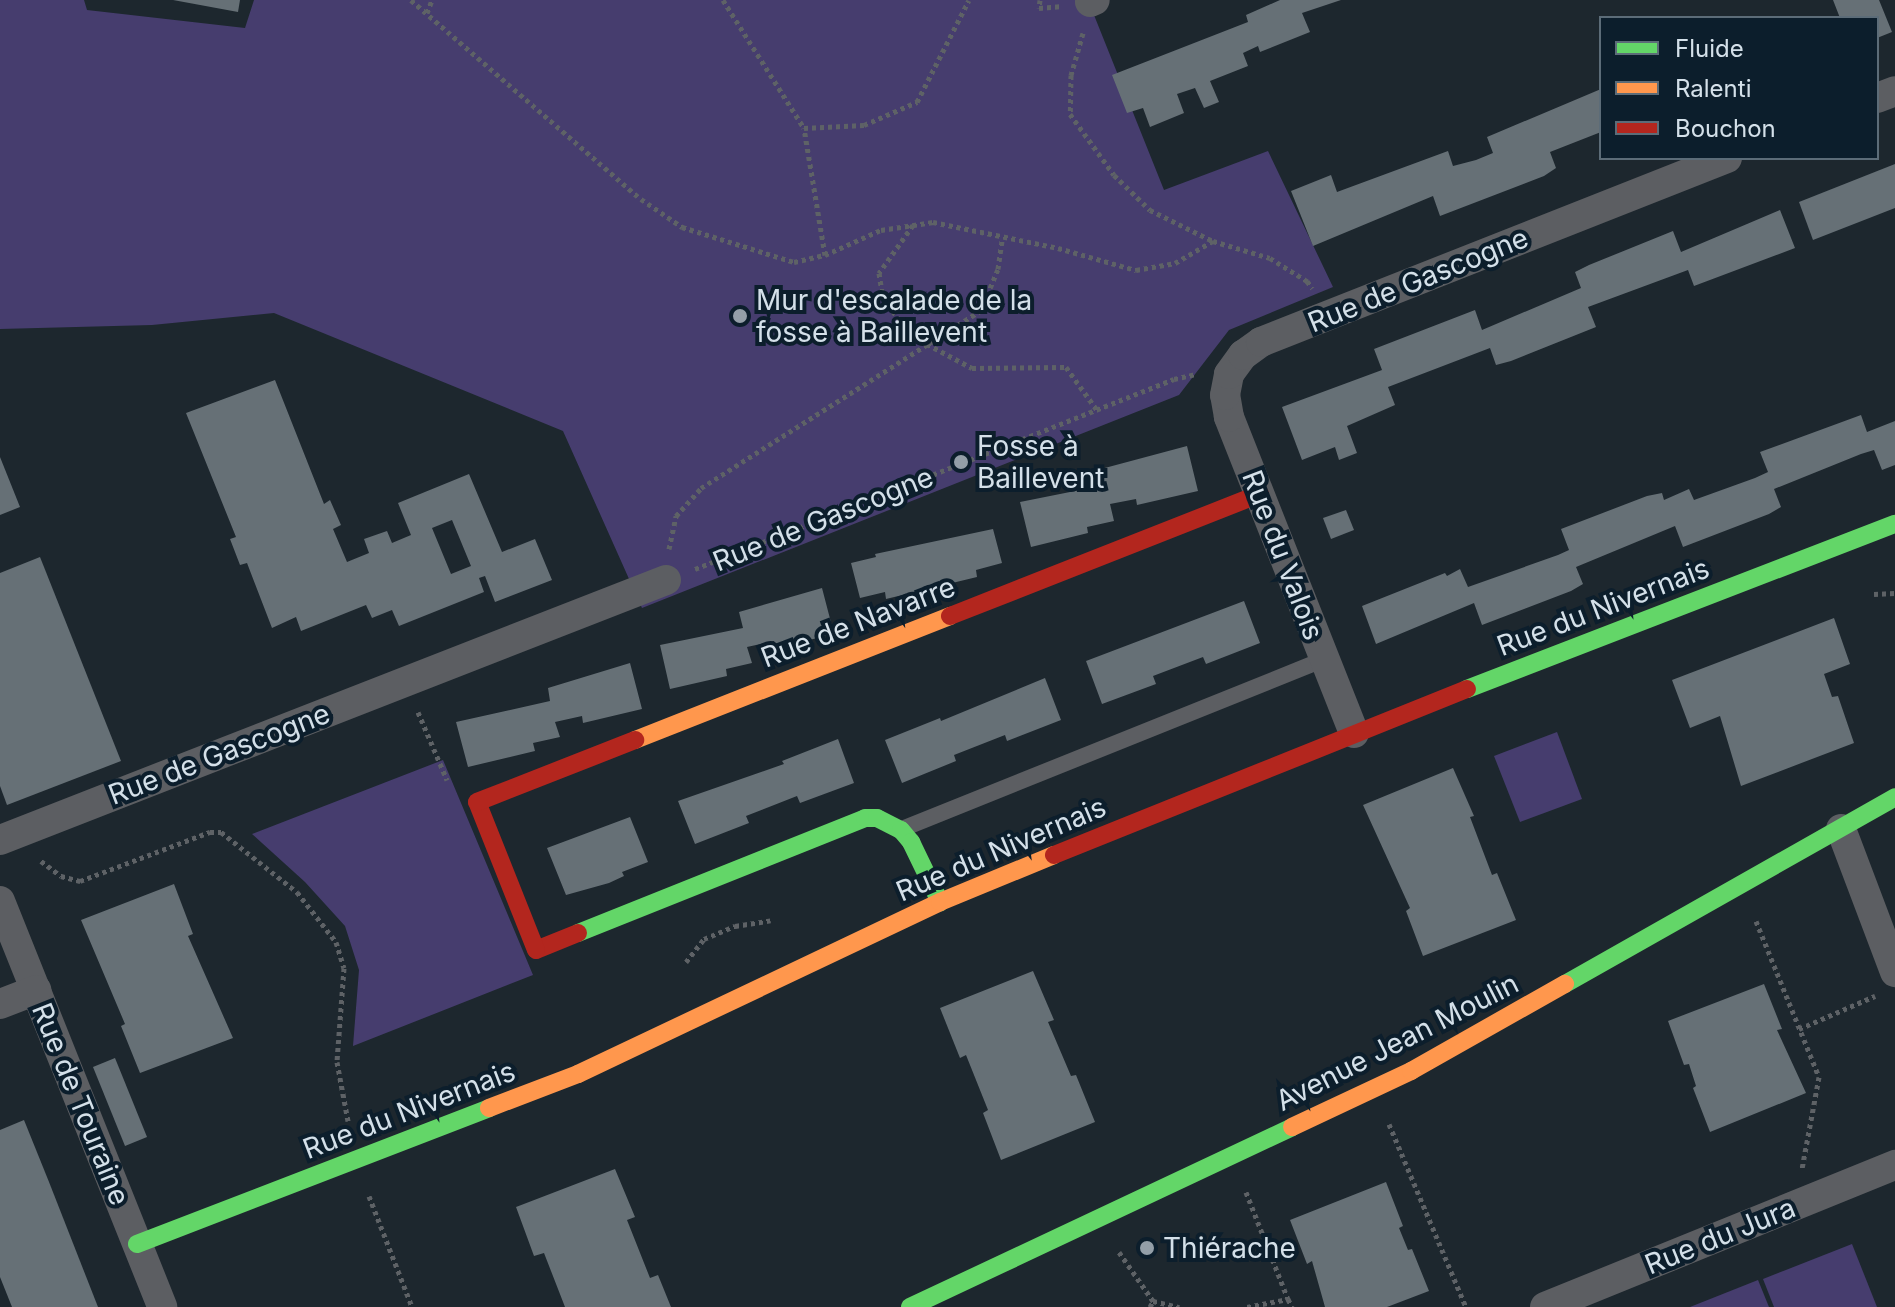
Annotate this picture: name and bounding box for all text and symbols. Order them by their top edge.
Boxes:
legend [1599,16,1879,160]
text: Fluide [1675,34,1744,63]
text: Ralenti [1675,74,1751,103]
text: Bouchon [1675,114,1776,143]
street label: Rue de Gascogne [1303,221,1533,339]
place label: Mur d'escalade de la fosse à Baillevent [756,283,1032,349]
marker: Mur d'escalade de la fosse à Baillevent [731,307,749,325]
place label: Fosse à Baillevent [977,429,1104,495]
marker: Fosse à Baillevent [952,453,970,471]
street label: Rue de Gascogne [708,460,938,578]
street label: Rue du Valois [1235,465,1331,645]
street label: Rue du Nivernais [1492,551,1714,663]
street label: Rue de Navarre [756,570,960,674]
street label: Rue de Gascogne [104,696,334,812]
street label: Rue du Nivernais [891,790,1111,908]
street label: Avenue Jean Moulin [1270,966,1524,1118]
street label: Rue de Touraine [25,998,137,1210]
street label: Rue du Nivernais [298,1054,520,1166]
street label: Rue du Jura [1640,1191,1800,1281]
place label: Thiérache [1163,1231,1296,1265]
marker: Thiérache [1138,1239,1156,1257]

